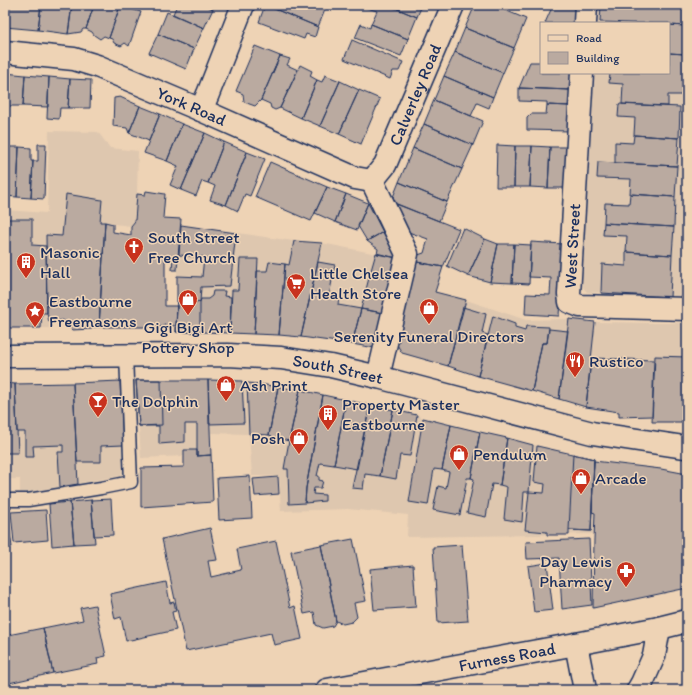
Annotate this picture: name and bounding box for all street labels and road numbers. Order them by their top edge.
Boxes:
street label: Calverley Road [384,40,446,149]
street label: York Road [154,82,230,130]
street label: West Street [560,202,584,289]
street label: South Street [291,350,386,388]
street label: Furness Road [457,638,557,675]

